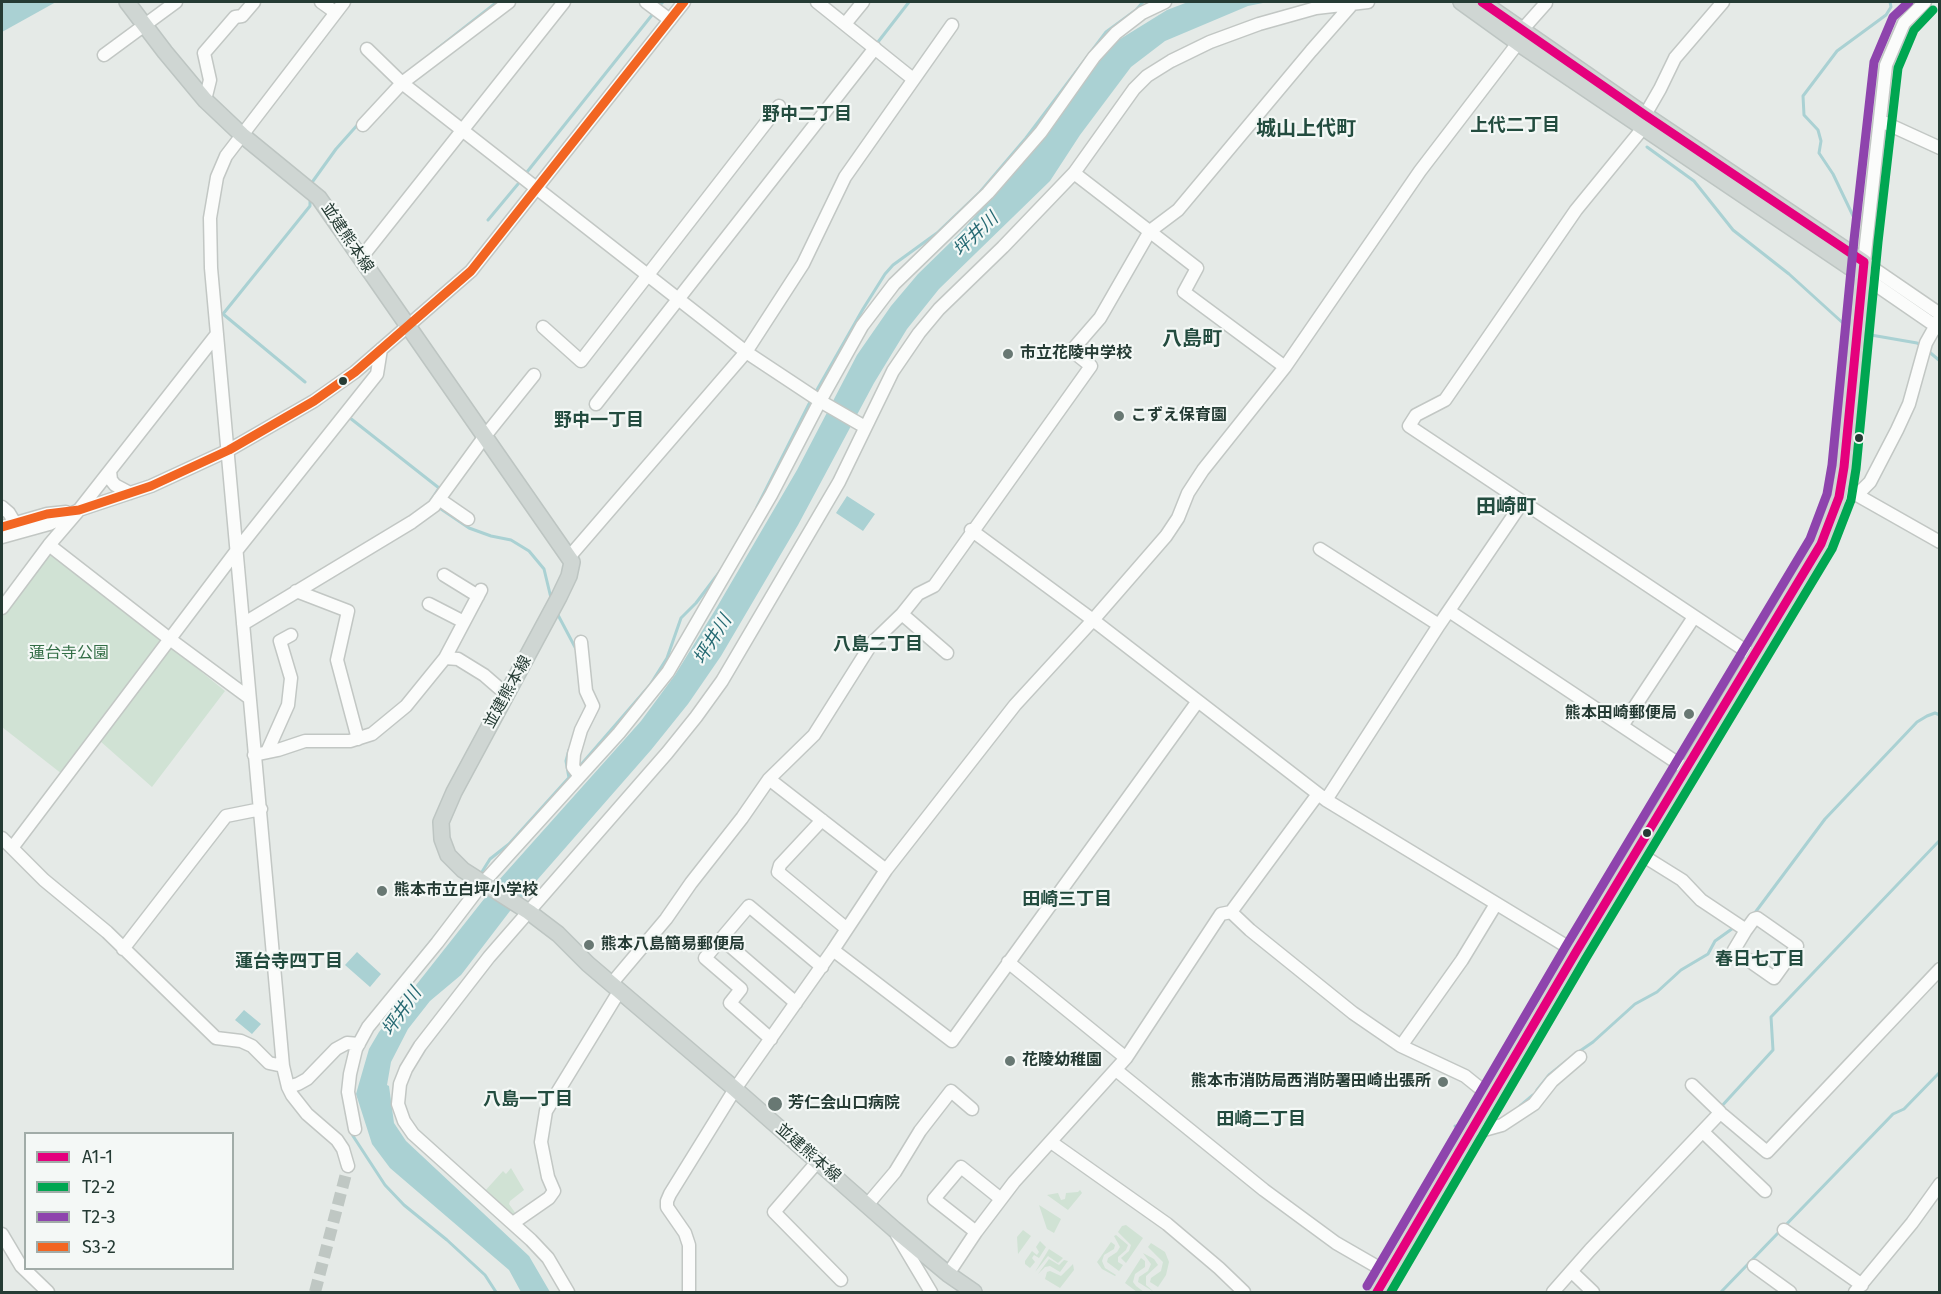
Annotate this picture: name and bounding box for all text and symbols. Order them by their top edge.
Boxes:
district label: 野中二丁目 [762,104,852,126]
district label: 上代二丁目 [1470,115,1560,137]
district label: 城山上代町 [1256,117,1356,141]
street label: 並建熊本線 [317,199,377,277]
water label: 坪井川 [949,208,1003,262]
district label: 八島町 [1162,327,1222,351]
place label: 市立花陵中学校 [1020,344,1132,364]
marker: 市立花陵中学校 [1001,347,1015,361]
unlabelled marker [337,375,349,387]
place label: こずえ保育園 [1131,406,1227,426]
marker: こずえ保育園 [1112,409,1126,423]
district label: 野中一丁目 [554,410,644,432]
unlabelled marker [1853,432,1865,444]
district label: 田崎町 [1476,495,1536,519]
water label: 坪井川 [690,611,736,669]
district label: 八島二丁目 [833,634,923,656]
park label: 蓮台寺公園 [29,644,109,664]
street label: 並建熊本線 [480,652,536,732]
place label: 熊本田崎郵便局 [1565,704,1677,724]
marker: 熊本田崎郵便局 [1682,707,1696,721]
unlabelled marker [1641,827,1653,839]
place label: 熊本市立白坪小学校 [394,881,538,901]
marker: 熊本市立白坪小学校 [375,884,389,898]
district label: 田崎三丁目 [1022,889,1112,911]
place label: 熊本八島簡易郵便局 [601,935,745,955]
marker: 熊本八島簡易郵便局 [582,938,596,952]
district label: 春日七丁目 [1715,949,1805,971]
district label: 蓮台寺四丁目 [235,951,343,973]
water label: 坪井川 [378,984,426,1040]
place label: 花陵幼稚園 [1022,1051,1102,1071]
marker: 花陵幼稚園 [1003,1054,1017,1068]
place label: 熊本市消防局西消防署田崎出張所 [1191,1072,1431,1092]
marker: 熊本市消防局西消防署田崎出張所 [1436,1075,1450,1089]
district label: 八島一丁目 [483,1089,573,1111]
place label: 芳仁会山口病院 [788,1094,900,1114]
marker: 芳仁会山口病院 [766,1095,784,1113]
district label: 田崎二丁目 [1216,1109,1306,1131]
street label: 並建熊本線 [772,1120,844,1186]
legend [24,1132,234,1270]
text: A1-1 [82,1146,113,1168]
text: T2-2 [82,1176,115,1198]
text: T2-3 [82,1206,115,1228]
text: S3-2 [82,1236,116,1258]

